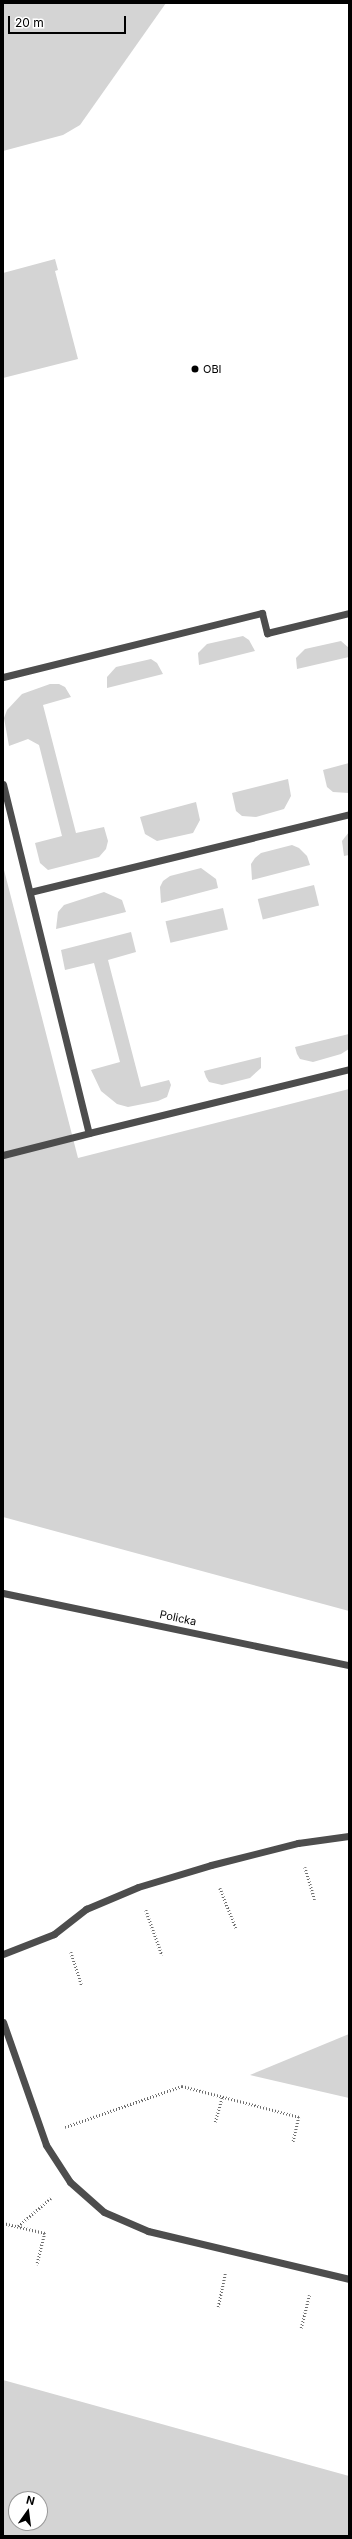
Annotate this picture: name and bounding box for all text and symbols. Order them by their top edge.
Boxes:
scale bar [10,8,128,34]
text: 20 m [15,15,44,30]
place label: OBI [203,362,222,376]
marker: OBI [190,364,200,374]
street label: Policka [158,1608,198,1628]
north arrow [8,2491,48,2531]
text: N [25,2493,36,2508]

